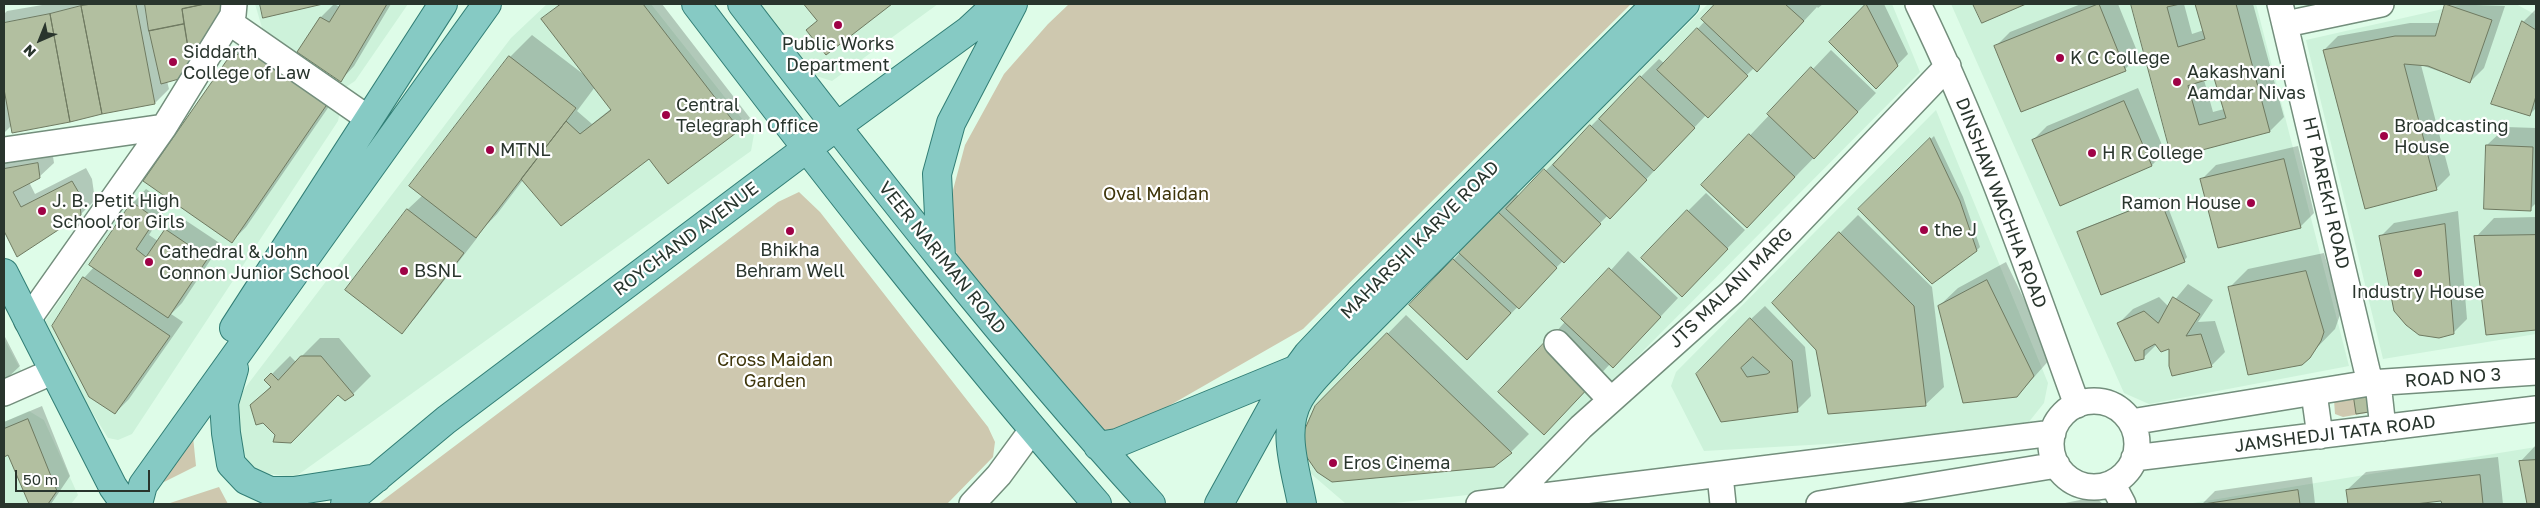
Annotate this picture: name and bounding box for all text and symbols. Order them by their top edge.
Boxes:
north arrow [15,15,65,65]
marker: Public Works Department [832,19,844,31]
place label: Public Works Department [782,33,894,76]
text: N [20,41,39,61]
place label: Siddarth College of Law [183,41,311,84]
place label: K C College [2070,47,2170,69]
marker: K C College [2054,52,2066,64]
marker: Siddarth College of Law [167,56,179,68]
place label: Aakashvani Aamdar Nivas [2187,61,2306,104]
marker: Aakashvani Aamdar Nivas [2171,76,2183,88]
place label: Central Telegraph Office [676,94,818,136]
street label: DINSHAW WACHHA ROAD [1951,95,2051,311]
marker: Central Telegraph Office [660,109,672,121]
street label: HT PAREKH ROAD [2298,115,2354,271]
place label: Broadcasting House [2394,115,2509,158]
marker: Broadcasting House [2378,130,2390,142]
place label: MTNL [500,139,551,161]
place label: H R College [2102,142,2203,164]
marker: MTNL [484,144,496,156]
marker: H R College [2086,147,2098,159]
street label: MAHARSHI KARVE ROAD [1336,156,1504,324]
street label: ROYCHAND AVENUE [609,177,763,301]
street label: VEER NARIMAN ROAD [874,177,1010,339]
park label: Oval Maidan [1103,183,1209,205]
place label: J. B. Petit High School for Girls [52,190,185,232]
place label: Ramon House [2121,192,2241,214]
marker: Ramon House [2245,197,2257,209]
marker: J. B. Petit High School for Girls [36,205,48,217]
place label: the J [1934,219,1977,241]
street label: JTS MALANI MARG [1665,223,1797,353]
marker: the J [1918,224,1930,236]
marker: Bhikha Behram Well [784,225,796,237]
place label: Bhikha Behram Well [735,239,845,282]
place label: Cathedral & John Connon Junior School [159,241,349,284]
marker: Cathedral & John Connon Junior School [143,256,155,268]
place label: BSNL [414,260,462,282]
marker: BSNL [398,265,410,277]
marker: Industry House [2412,267,2424,279]
place label: Industry House [2352,281,2484,303]
park label: Cross Maidan Garden [717,349,833,392]
street label: ROAD NO 3 [2404,364,2502,392]
street label: JAMSHEDJI TATA ROAD [2233,411,2437,457]
place label: Eros Cinema [1343,452,1450,474]
marker: Eros Cinema [1327,457,1339,469]
scale bar [18,460,152,492]
text: 50 m [23,470,58,488]

